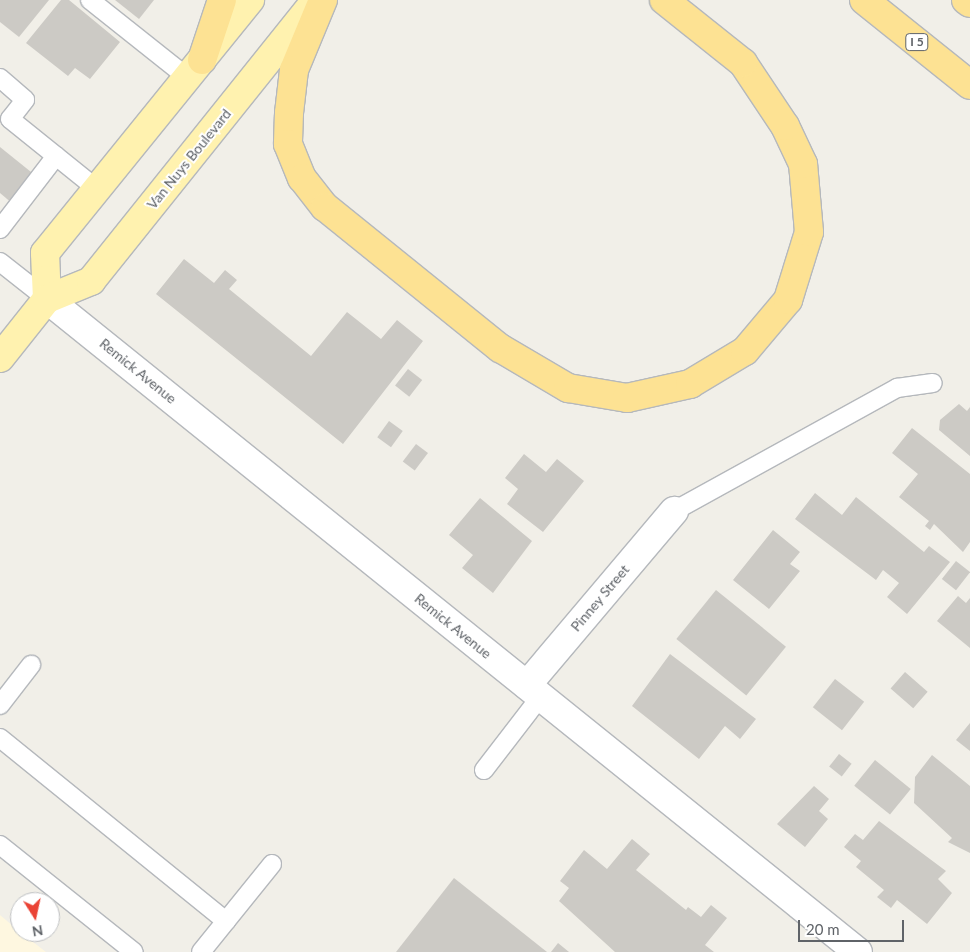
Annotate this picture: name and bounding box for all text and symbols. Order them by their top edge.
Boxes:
road number: I 5 [904,32,930,52]
street label: Van Nuys Boulevard [144,106,234,212]
street label: Remick Avenue [96,335,180,407]
street label: Pinney Street [567,561,633,635]
street label: Remick Avenue [411,590,495,662]
north arrow [10,892,60,942]
scale bar [800,910,906,942]
text: 20 m [806,920,840,938]
text: N [31,922,44,941]

